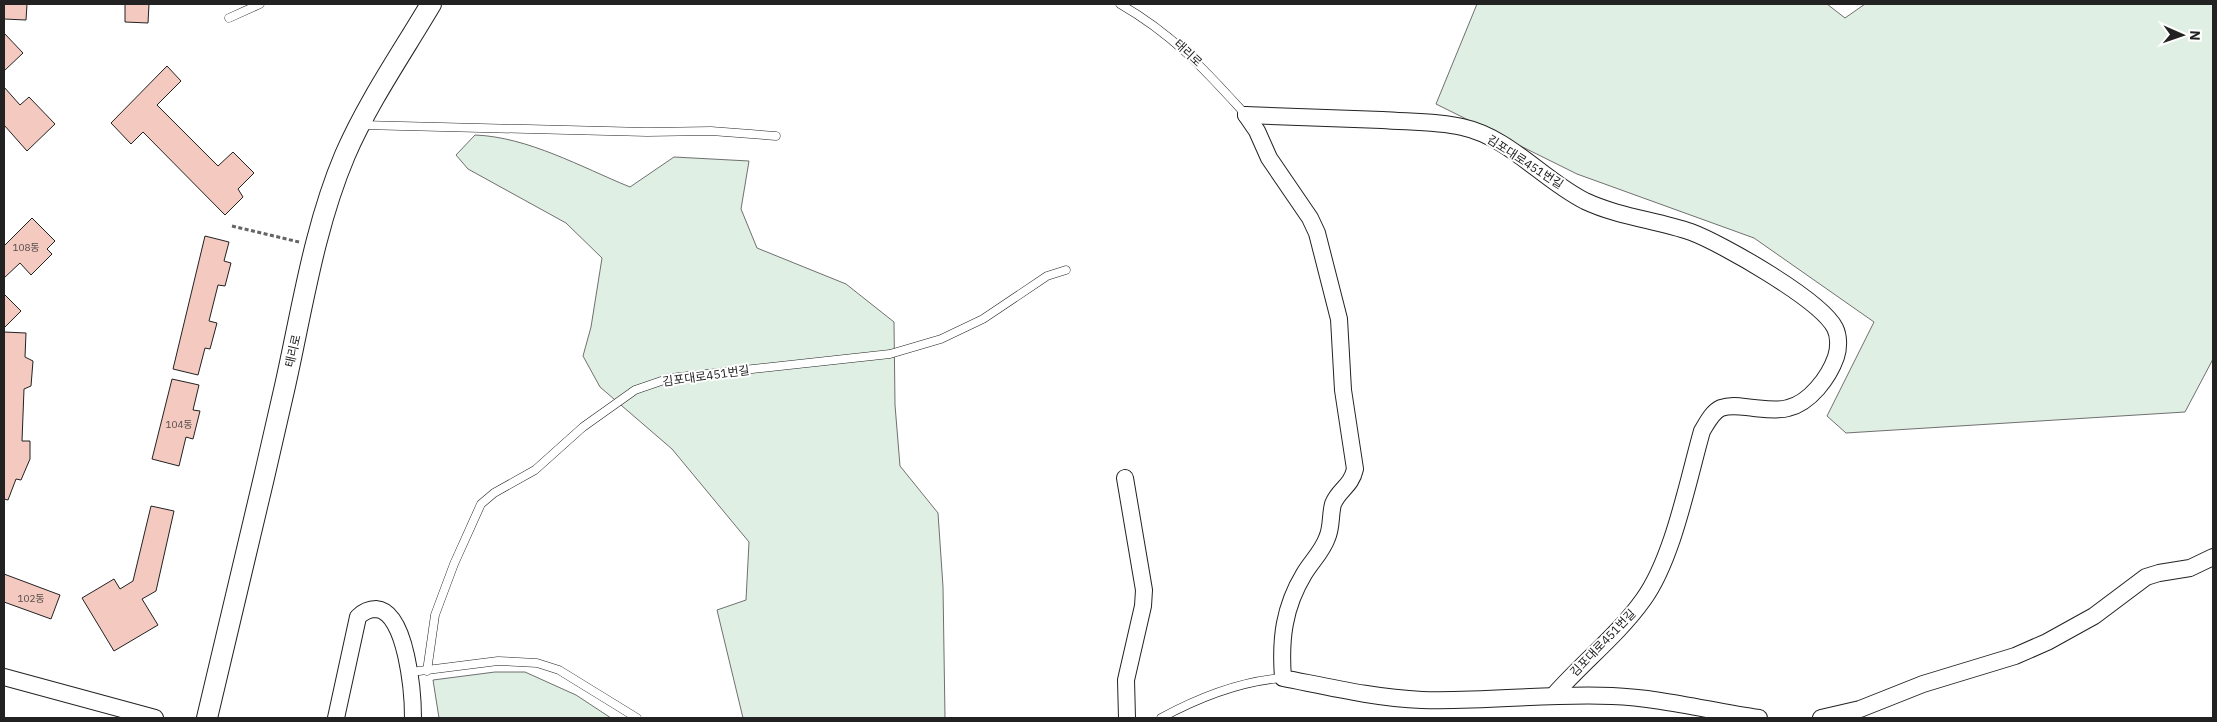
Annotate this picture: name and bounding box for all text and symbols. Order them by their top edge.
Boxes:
north arrow [2157,10,2207,60]
text: N [2186,30,2204,41]
street label: 태리로 [1171,36,1206,69]
street label: 김포대로451번길 [1484,131,1566,192]
house number: 108동 [12,241,40,254]
street label: 태리로 [281,333,304,369]
street label: 김포대로451번길 [661,362,750,389]
house number: 104동 [165,418,193,431]
house number: 102동 [17,592,45,605]
street label: 김포대로451번길 [1567,606,1639,679]

